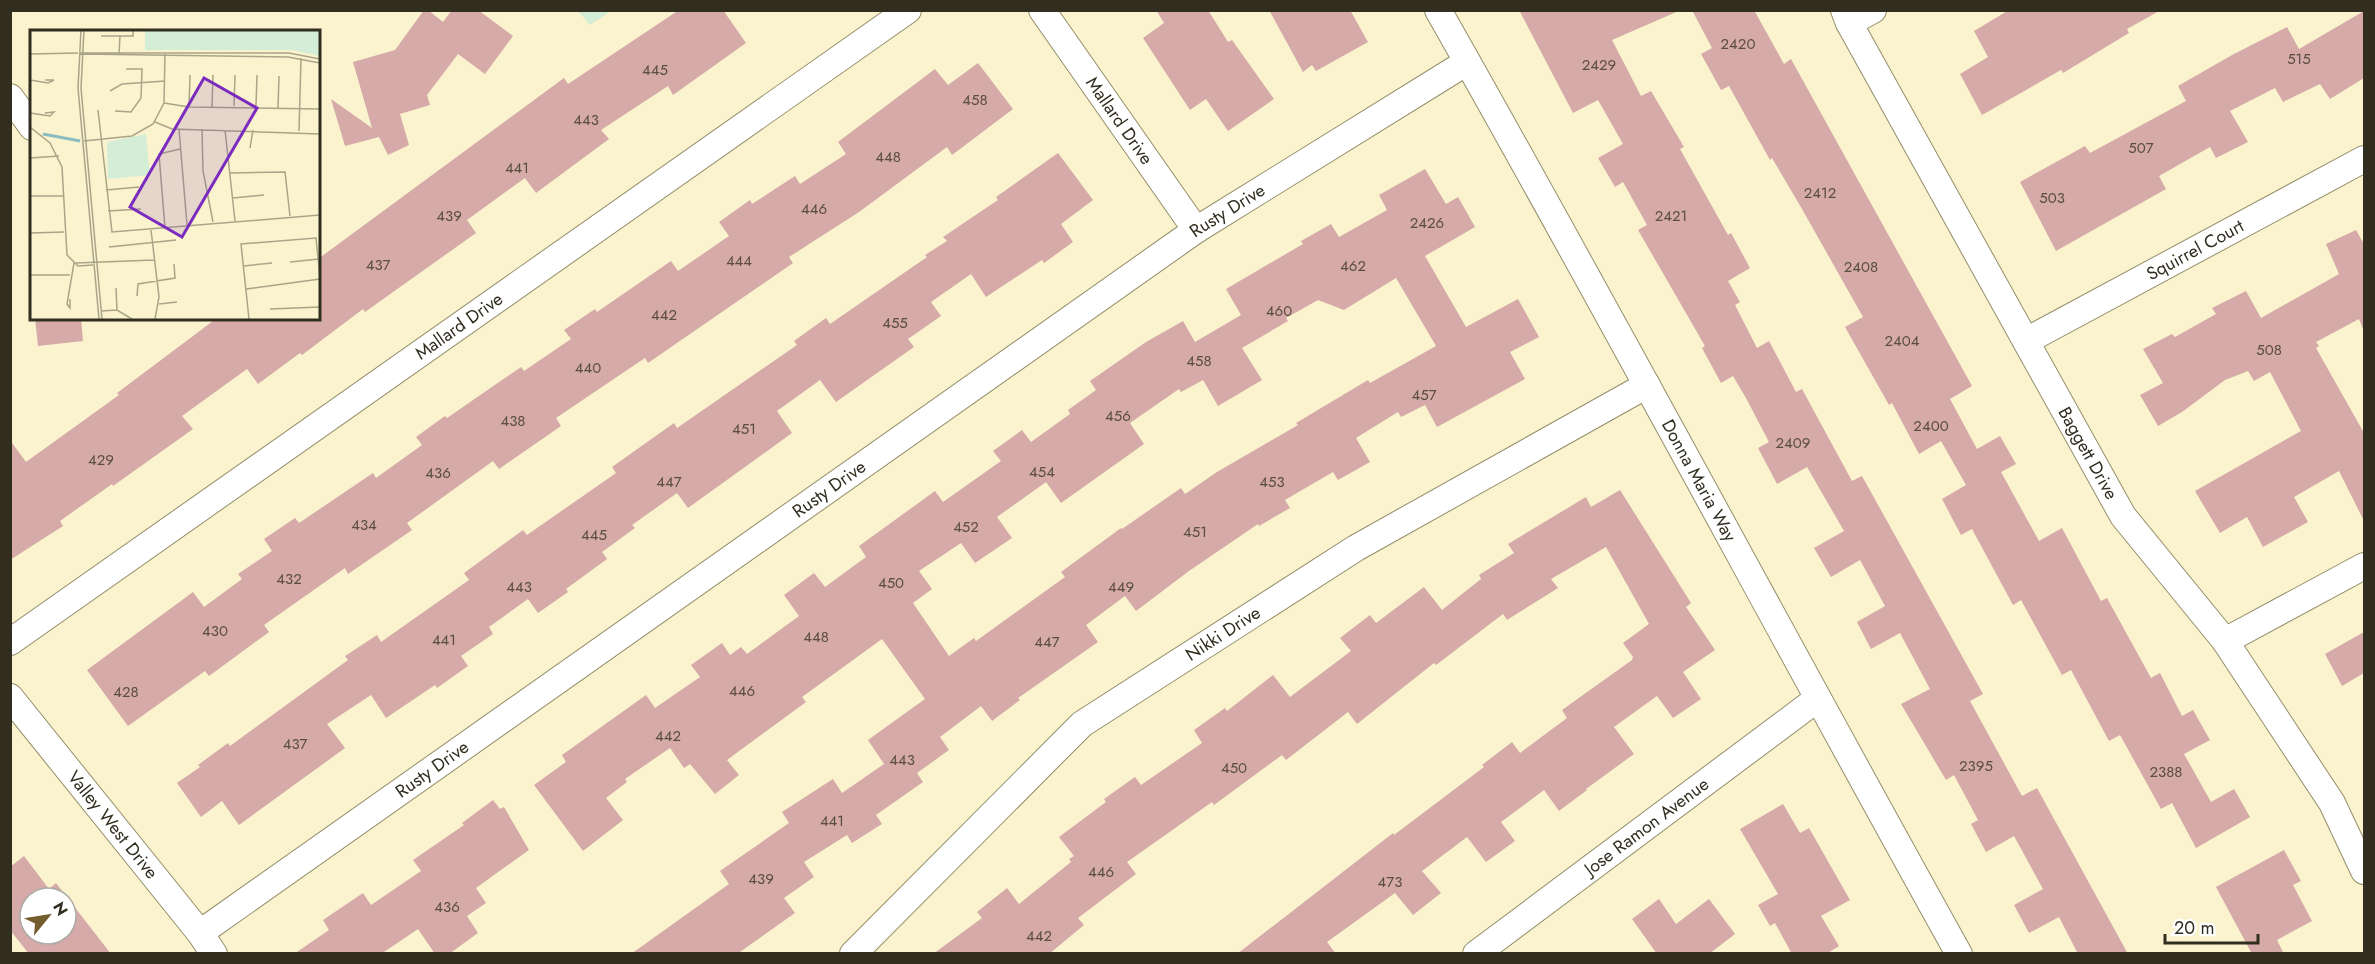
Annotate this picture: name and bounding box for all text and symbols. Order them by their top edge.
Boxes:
inset map [30,30,320,320]
house number: 2420 [1721,33,1755,55]
house number: 515 [2287,48,2311,70]
house number: 2429 [1582,54,1616,76]
house number: 445 [642,59,668,81]
street label: Mallard Drive [1079,71,1159,170]
house number: 458 [962,89,988,111]
house number: 443 [573,109,599,131]
house number: 507 [2128,137,2154,159]
house number: 448 [875,146,901,168]
house number: 441 [505,157,529,179]
street label: Rusty Drive [1184,177,1270,244]
house number: 2412 [1804,182,1836,204]
house number: 503 [2039,187,2065,209]
house number: 446 [801,198,827,220]
house number: 439 [436,205,462,227]
house number: 2421 [1655,205,1687,227]
house number: 2426 [1410,212,1444,234]
street label: Squirrel Court [2142,213,2249,287]
house number: 444 [726,250,752,272]
house number: 437 [366,254,390,276]
house number: 462 [1340,255,1366,277]
house number: 2408 [1844,256,1878,278]
street label: Mallard Drive [410,286,508,366]
house number: 460 [1266,300,1292,322]
house number: 442 [651,304,677,326]
house number: 455 [882,312,908,334]
house number: 2404 [1884,330,1920,352]
house number: 508 [2256,339,2282,361]
house number: 458 [1186,350,1212,372]
house number: 440 [575,357,601,379]
house number: 457 [1411,384,1437,406]
street label: Baggett Drive [2052,402,2124,504]
house number: 456 [1105,405,1131,427]
house number: 438 [500,410,526,432]
street label: Donna Maria Way [1655,415,1743,546]
house number: 2400 [1913,415,1949,437]
house number: 451 [732,418,756,440]
house number: 2409 [1776,432,1810,454]
house number: 429 [88,449,114,471]
street label: Rusty Drive [787,454,871,524]
house number: 454 [1029,461,1055,483]
house number: 436 [425,462,451,484]
house number: 447 [656,471,682,493]
house number: 453 [1259,471,1285,493]
house number: 434 [351,514,377,536]
house number: 452 [953,516,979,538]
house number: 451 [1183,521,1207,543]
house number: 445 [581,524,607,546]
house number: 432 [276,568,302,590]
house number: 450 [878,572,904,594]
house number: 443 [506,576,532,598]
house number: 449 [1108,576,1134,598]
street label: Nikki Drive [1180,600,1266,667]
house number: 430 [202,620,228,642]
house number: 448 [803,626,829,648]
house number: 441 [432,629,456,651]
house number: 447 [1034,631,1060,653]
house number: 446 [729,680,755,702]
house number: 428 [113,681,139,703]
house number: 442 [655,725,681,747]
house number: 437 [283,733,307,755]
street label: Rusty Drive [390,734,474,804]
house number: 443 [889,749,915,771]
house number: 2395 [1959,755,1993,777]
house number: 450 [1221,757,1247,779]
house number: 2388 [2149,761,2183,783]
street label: Valley West Drive [61,765,164,884]
street label: Jose Ramon Avenue [1577,771,1714,883]
house number: 441 [820,810,844,832]
house number: 446 [1088,861,1114,883]
house number: 439 [748,868,774,890]
house number: 473 [1378,871,1402,893]
north arrow [18,886,78,946]
house number: 436 [434,896,460,918]
text: N [47,897,74,920]
scale bar [2165,907,2258,945]
text: 20 m [2174,915,2214,941]
house number: 442 [1026,925,1052,947]

